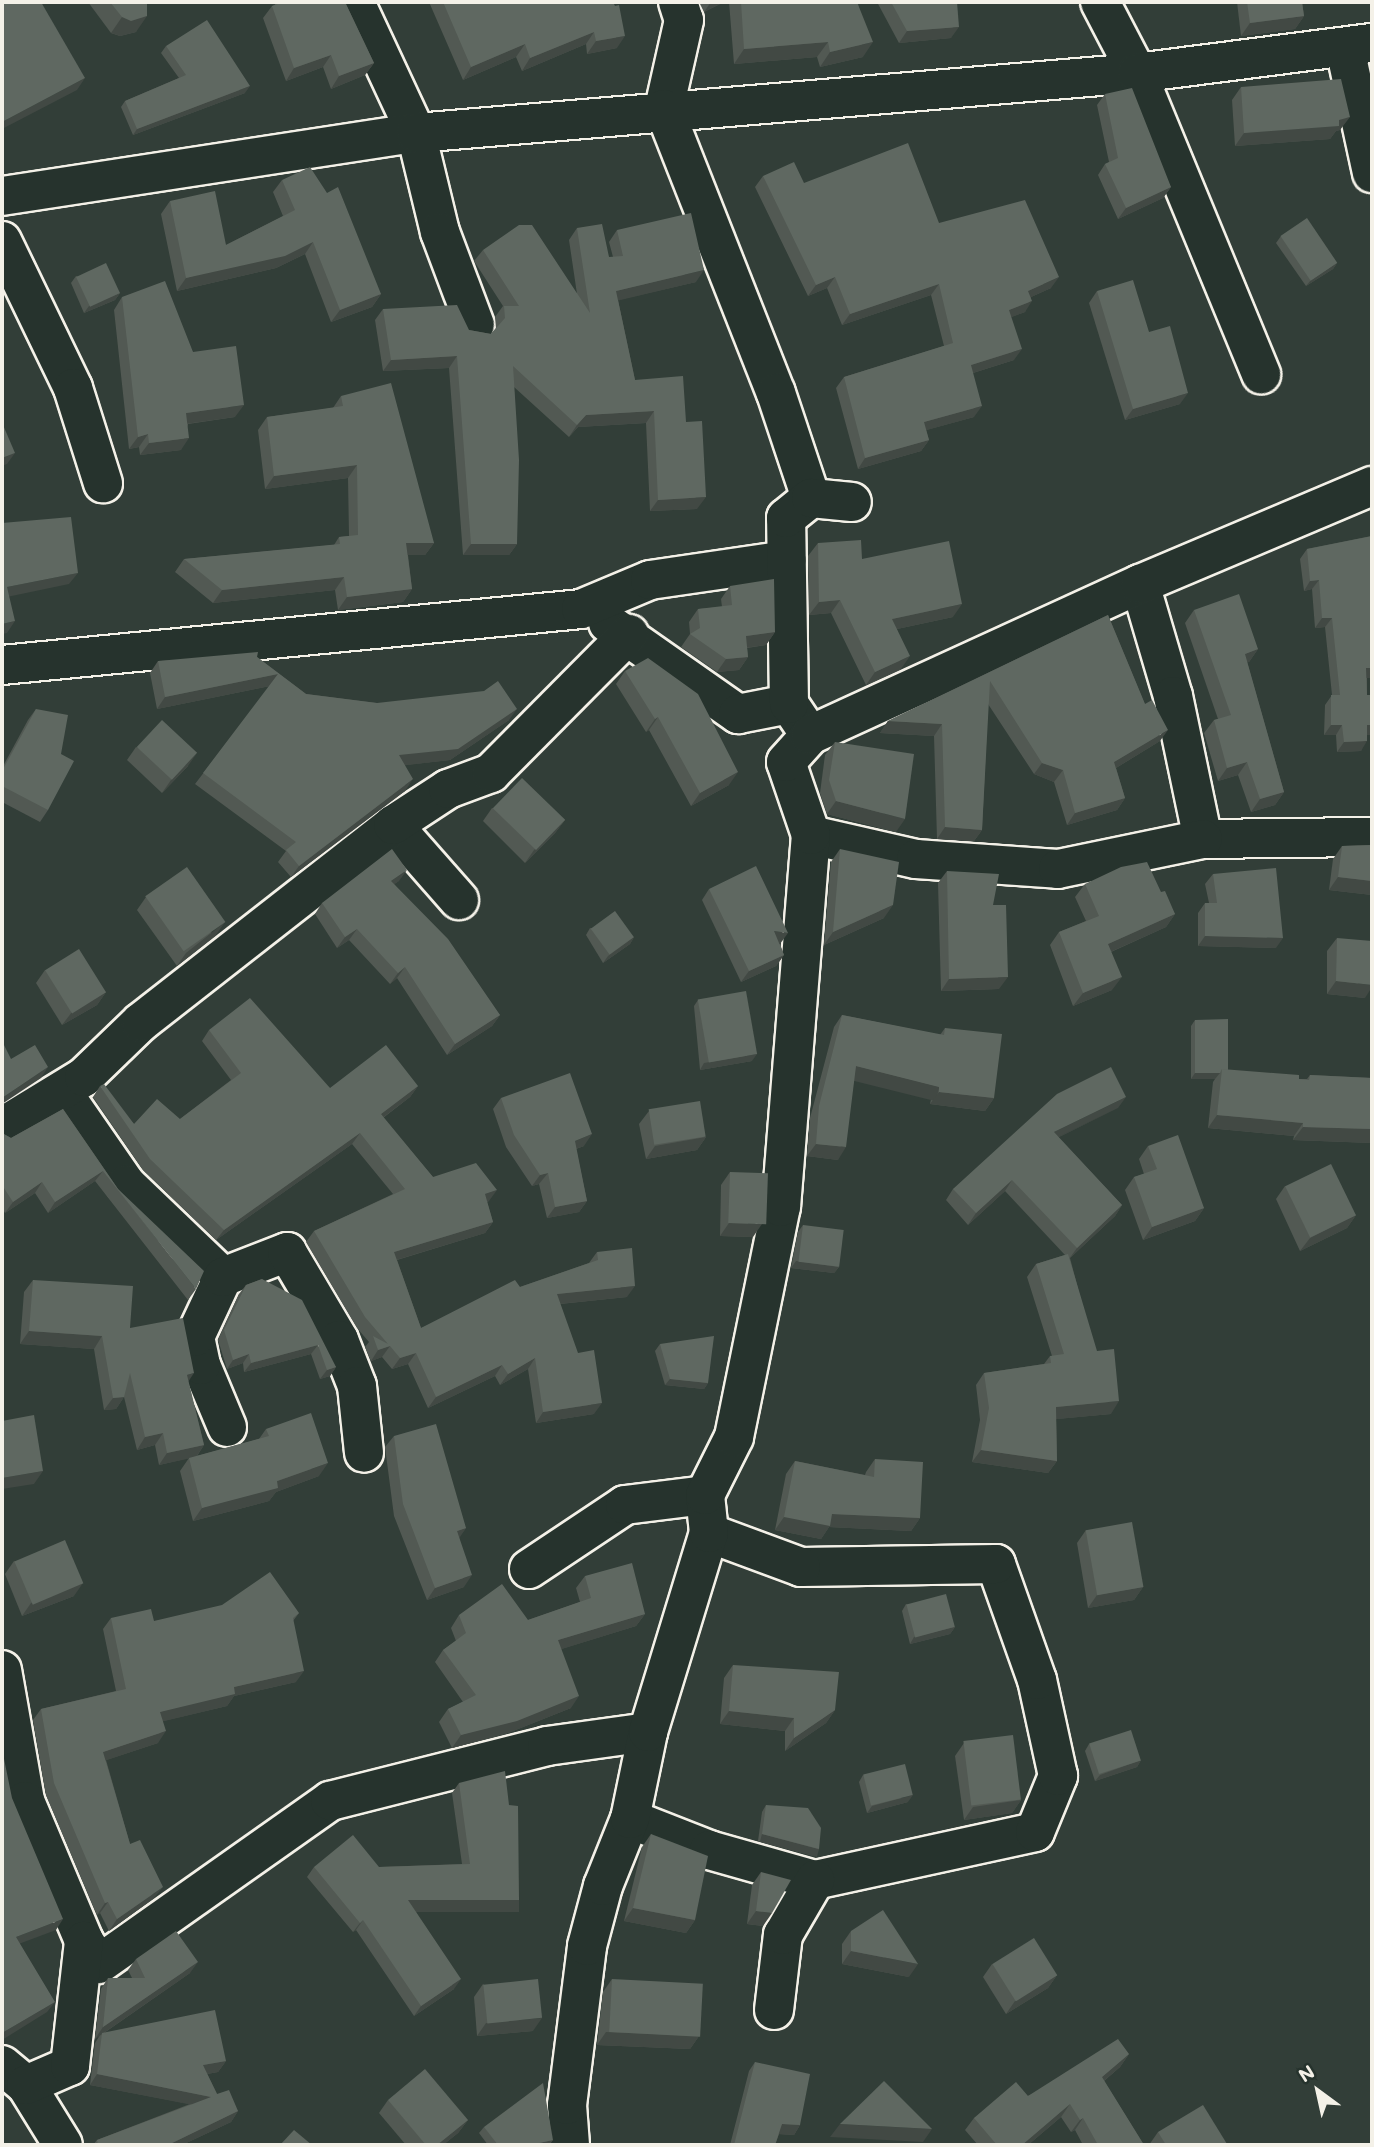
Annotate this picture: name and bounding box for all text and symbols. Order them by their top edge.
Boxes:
north arrow [1283,2056,1353,2126]
text: N [1293,2059,1319,2087]

